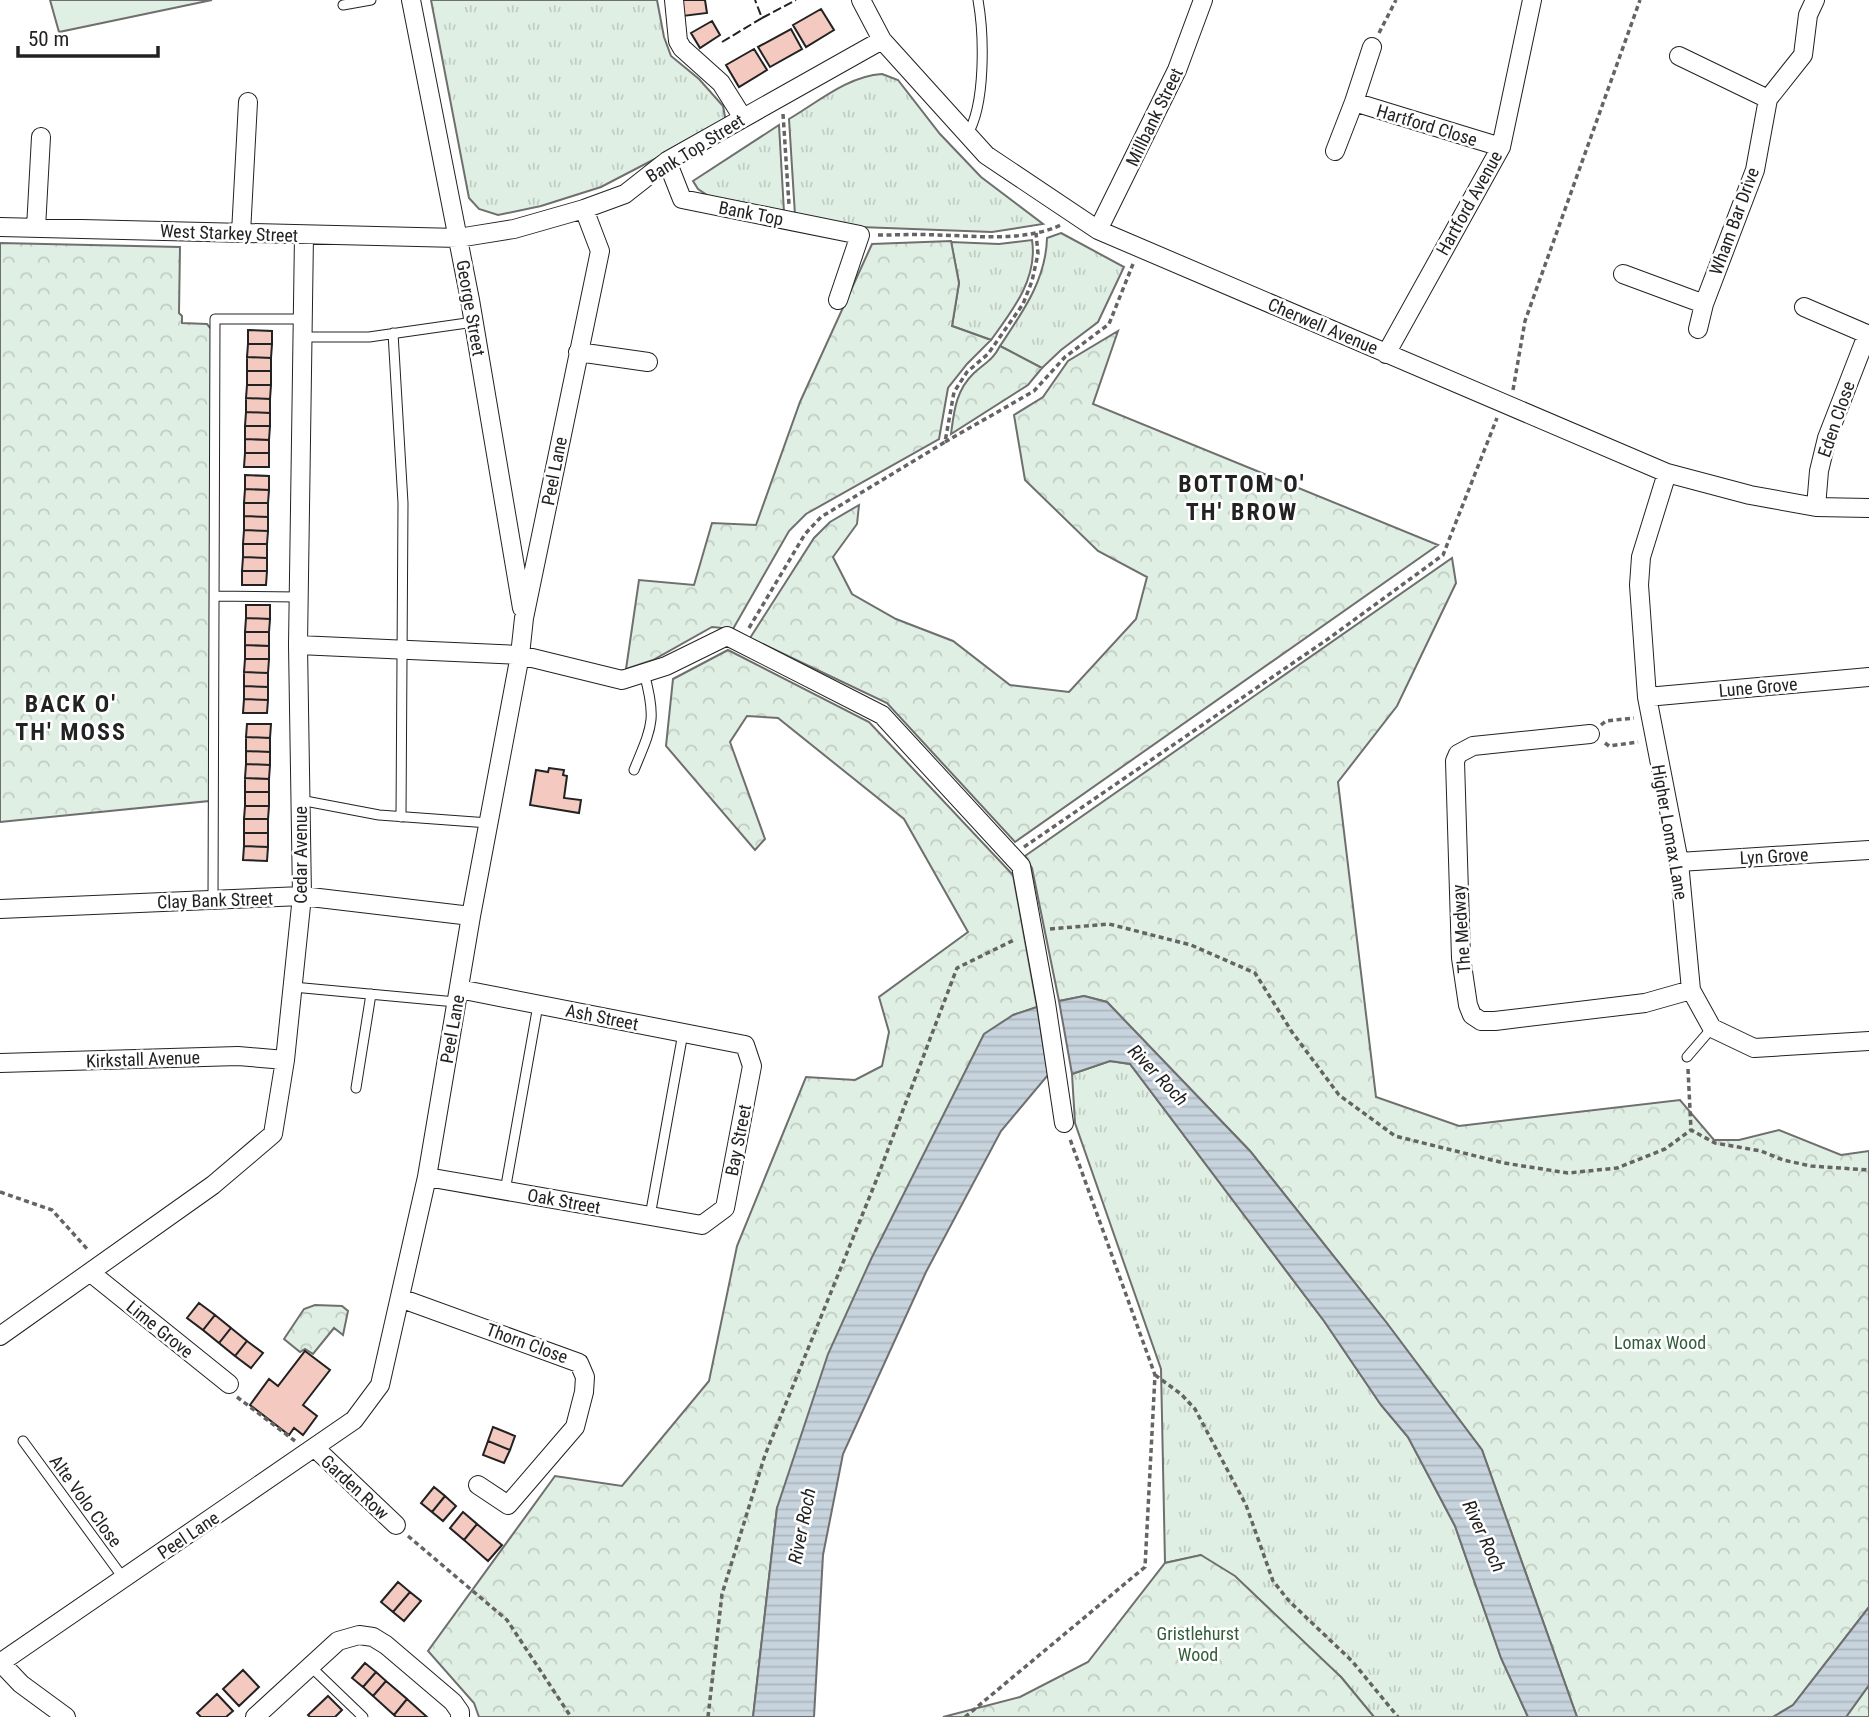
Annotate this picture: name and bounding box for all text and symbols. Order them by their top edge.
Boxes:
scale bar [18,14,158,58]
text: 50 m [28,27,69,51]
street label: Millbank Street [1121,64,1187,170]
street label: Hartford Close [1374,100,1480,150]
street label: Bank Top Street [642,109,748,187]
street label: Hartford Avenue [1432,147,1506,259]
street label: Wham Bar Drive [1705,164,1763,278]
street label: Bank Top [717,196,785,230]
street label: West Starkey Street [159,220,299,246]
street label: George Street [452,258,490,358]
street label: Cherwell Avenue [1265,293,1381,359]
street label: Eden Close [1813,378,1859,460]
street label: Peel Lane [537,435,571,507]
district label: BOTTOM O' TH' BROW [1178,470,1306,526]
street label: Lune Grove [1718,673,1798,701]
district label: BACK O' TH' MOSS [15,690,127,746]
street label: Higher Lomax Lane [1648,763,1692,901]
street label: Cedar Avenue [290,806,311,904]
street label: Lyn Grove [1739,844,1809,868]
street label: The Medway [1447,883,1475,974]
street label: Clay Bank Street [157,887,273,913]
street label: Peel Lane [436,993,468,1065]
street label: Ash Street [564,1000,640,1034]
water label: River Roch [1123,1039,1193,1111]
street label: Kirkstall Avenue [86,1047,200,1071]
street label: Bay Street [721,1103,755,1177]
street label: Oak Street [526,1184,602,1218]
street label: Lime Grove [122,1296,198,1362]
street label: Thorn Close [483,1319,571,1367]
park label: Lomax Wood [1614,1332,1706,1353]
street label: Garden Row [317,1450,393,1524]
street label: Alte Volo Close [46,1451,126,1551]
water label: River Roch [783,1486,821,1566]
water label: River Roch [1457,1496,1511,1576]
street label: Peel Lane [153,1507,223,1563]
park label: Gristlehurst Wood [1157,1623,1239,1665]

